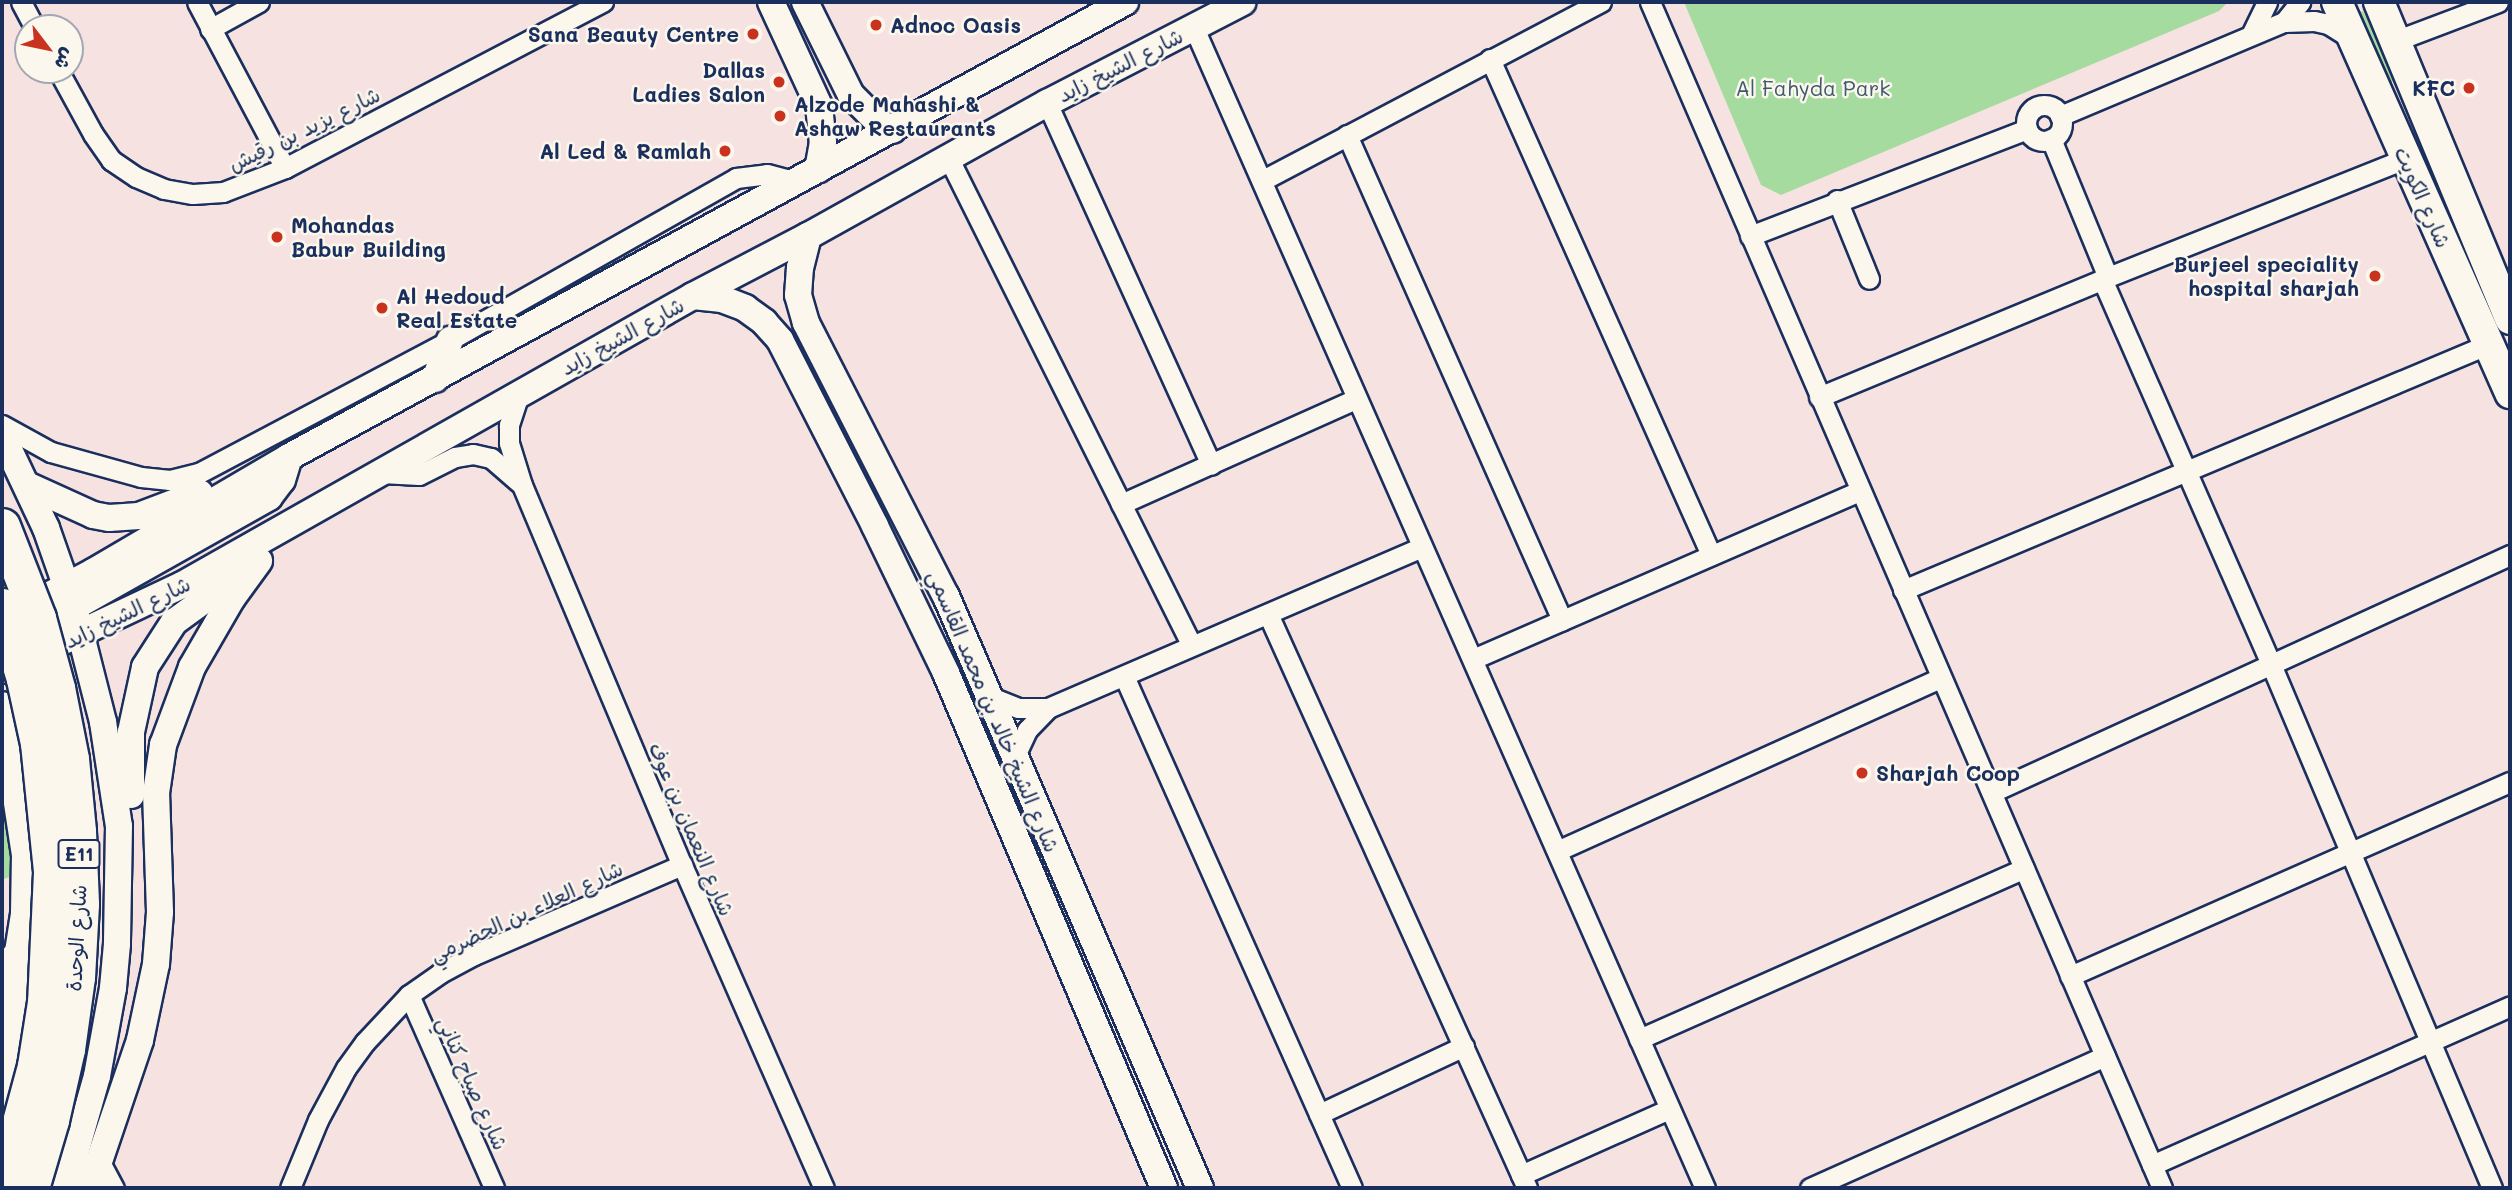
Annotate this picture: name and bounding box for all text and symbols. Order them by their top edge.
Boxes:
place label: Adnoc Oasis [890,12,1021,38]
north arrow [14,14,84,84]
marker: Adnoc Oasis [868,17,884,33]
place label: Sana Beauty Centre [528,21,739,47]
street label: شارع الشيخ زايد [1053,23,1187,107]
marker: Sana Beauty Centre [745,26,761,42]
text: ش [49,44,82,75]
place label: Dallas Ladies Salon [632,57,765,107]
marker: Dallas Ladies Salon [771,74,787,90]
park label: Al Fahyda Park [1736,75,1890,101]
place label: KFC [2412,75,2455,101]
marker: KFC [2461,80,2477,96]
street label: شارع يزيد بن رقيش [224,81,384,177]
place label: Alzode Mahashi & Ashaw Restaurants [794,91,996,141]
marker: Alzode Mahashi & Ashaw Restaurants [772,108,788,124]
place label: Al Led & Ramlah [539,138,711,164]
marker: Al Led & Ramlah [717,143,733,159]
street label: شارع الكويت [2390,143,2456,251]
place label: Mohandas Babur Building [291,212,446,262]
marker: Mohandas Babur Building [269,229,285,245]
place label: Burjeel speciality hospital sharjah [2173,251,2359,301]
marker: Burjeel speciality hospital sharjah [2365,266,2385,286]
place label: Al Hedoud Real Estate [396,283,517,333]
street label: شارع الشيخ زايد [556,292,688,380]
marker: Al Hedoud Real Estate [374,300,390,316]
street label: شارع الشيخ خالد بن محمد القاسمي [923,566,1065,856]
street label: شارع الشيخ زايد [60,571,194,653]
street label: شارع النعمان بن عوف [644,738,740,920]
place label: Sharjah Coop [1876,760,2020,786]
marker: Sharjah Coop [1854,765,1870,781]
road number: E11 [56,838,102,870]
street label: شارع العلاء بن الحضرمي [425,855,627,967]
street label: شارع الوحدة [61,884,91,992]
street label: شارع صياح كناني [432,1012,514,1154]

